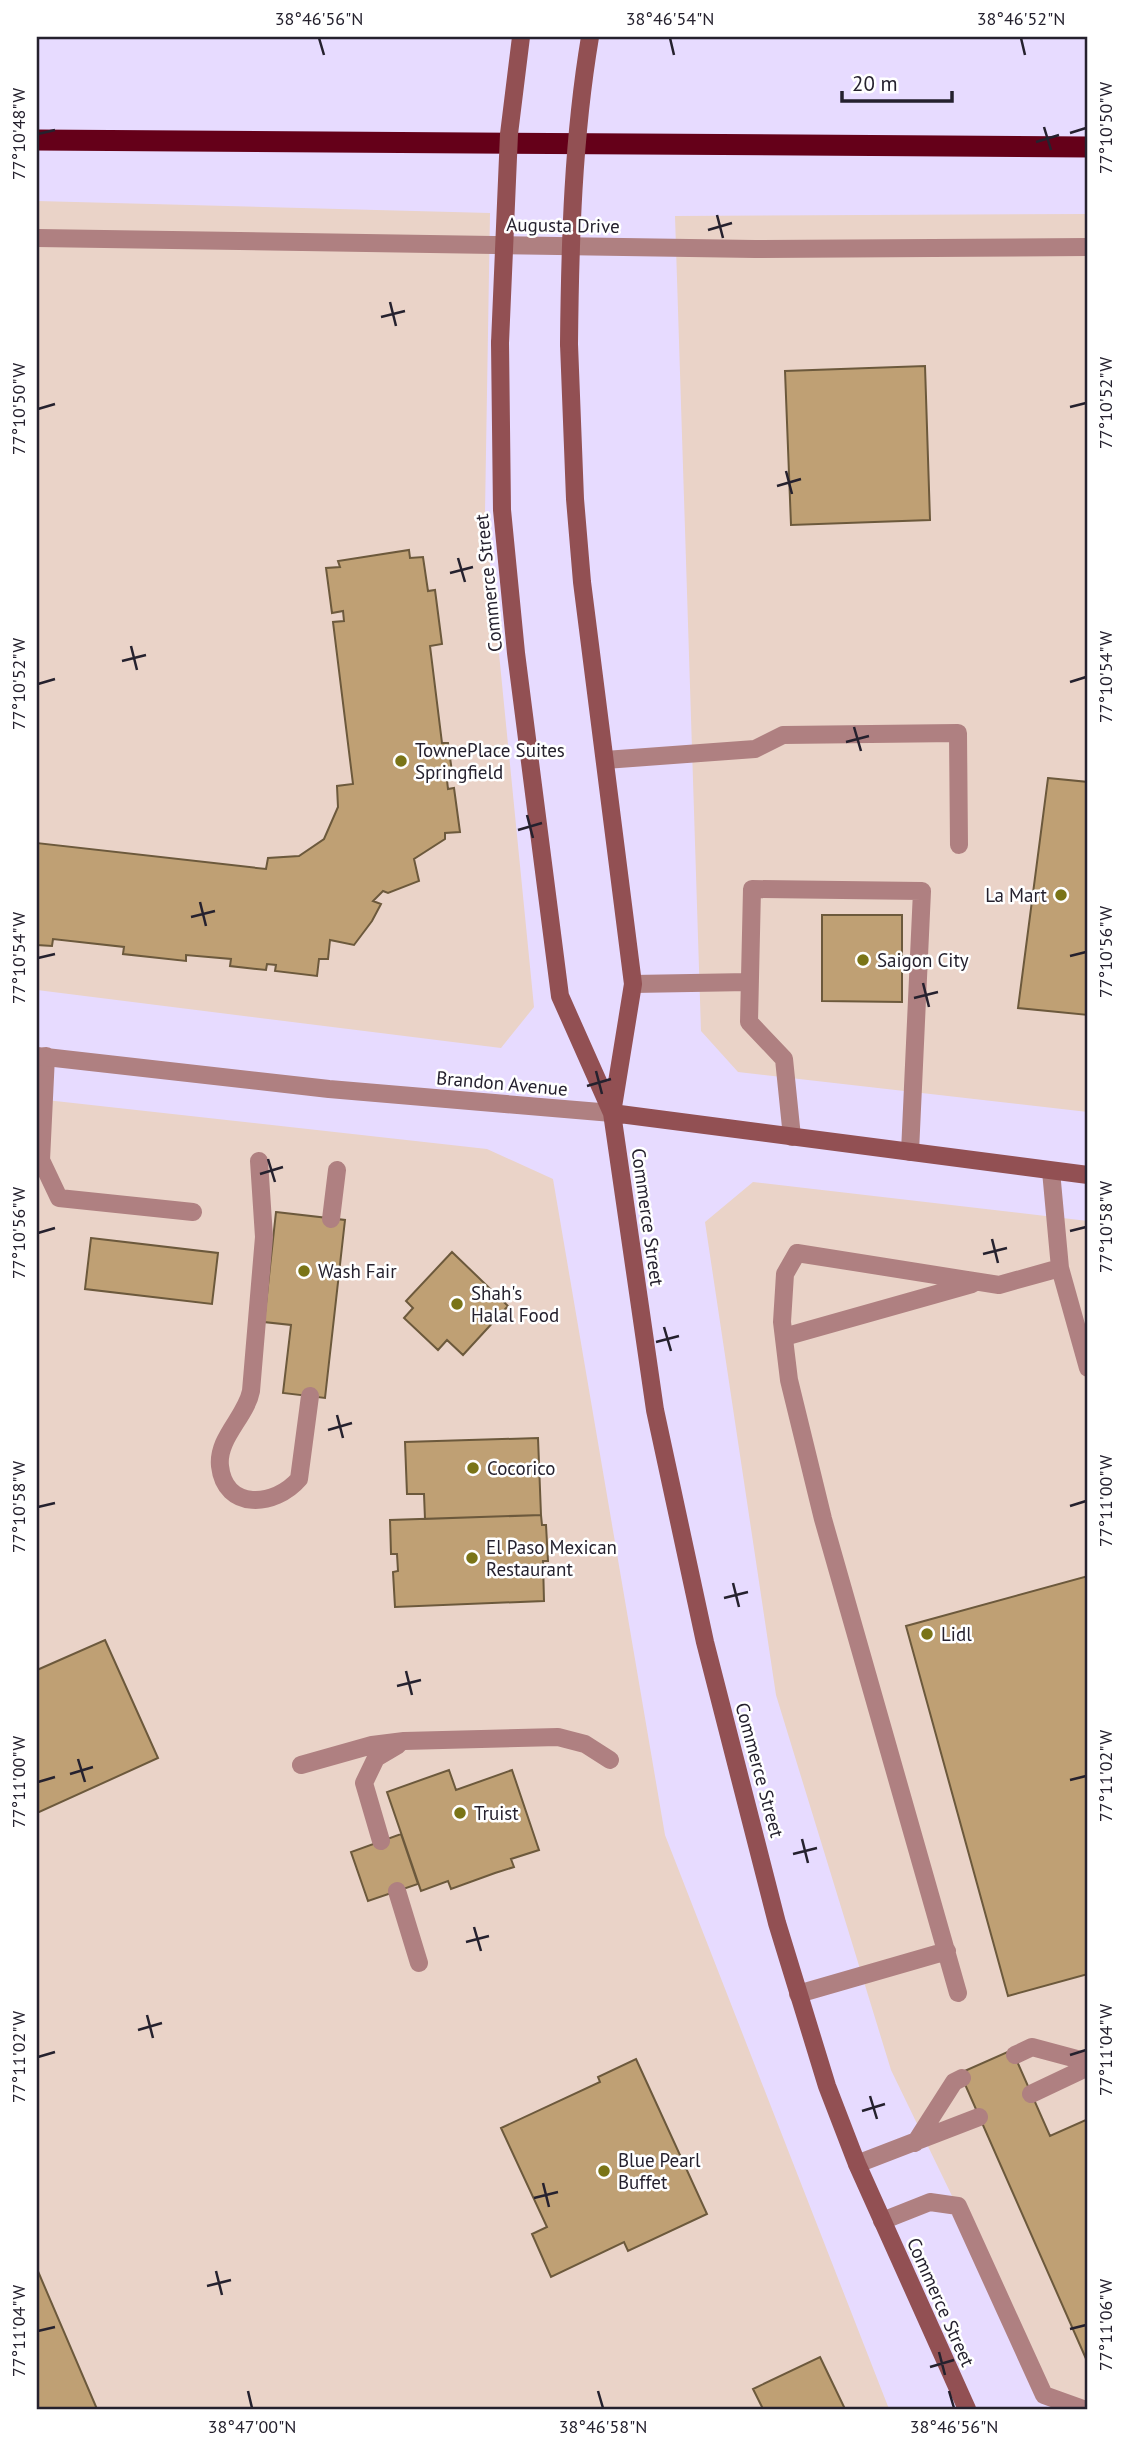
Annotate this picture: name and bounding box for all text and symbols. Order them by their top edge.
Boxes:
text: 38°46'56"N [275,7,363,30]
text: 38°46'54"N [626,7,714,30]
text: 38°46'52"N [977,7,1065,30]
scale bar [842,60,952,104]
text: 20 m [852,70,898,97]
text: 77°10'50"W [1094,82,1117,174]
text: 77°10'48"W [7,88,30,180]
street label: Augusta Drive [506,212,620,238]
text: 77°10'52"W [1094,357,1117,449]
text: 77°10'50"W [7,363,30,455]
street label: Commerce Street [469,512,507,653]
text: 77°10'54"W [1094,631,1117,723]
text: 77°10'52"W [7,638,30,730]
place label: TownePlace Suites Springfield [415,738,565,784]
marker: TownePlace Suites Springfield [393,753,409,769]
place label: La Mart [985,883,1048,907]
marker: La Mart [1053,887,1069,903]
text: 77°10'56"W [1094,906,1117,998]
text: 77°10'54"W [7,912,30,1004]
place label: Saigon City [877,948,969,972]
marker: Saigon City [855,952,871,968]
street label: Brandon Avenue [435,1065,569,1101]
street label: Commerce Street [626,1147,670,1288]
text: 77°10'58"W [1094,1181,1117,1273]
text: 77°10'56"W [7,1187,30,1279]
place label: Wash Fair [318,1259,397,1283]
marker: Wash Fair [296,1263,312,1279]
place label: Shah's Halal Food [471,1281,559,1327]
marker: Shah's Halal Food [449,1296,465,1312]
text: 77°11'00"W [1094,1455,1117,1547]
place label: Cocorico [487,1456,556,1480]
marker: Cocorico [465,1460,481,1476]
text: 77°10'58"W [7,1461,30,1553]
place label: El Paso Mexican Restaurant [486,1535,617,1581]
marker: El Paso Mexican Restaurant [464,1550,480,1566]
place label: Lidl [941,1622,972,1646]
marker: Lidl [919,1626,935,1642]
street label: Commerce Street [730,1700,790,1841]
text: 77°11'02"W [1094,1730,1117,1822]
text: 77°11'00"W [7,1736,30,1828]
place label: Truist [474,1801,519,1825]
marker: Truist [452,1805,468,1821]
text: 77°11'04"W [1094,2004,1117,2096]
text: 77°11'02"W [7,2011,30,2103]
place label: Blue Pearl Buffet [618,2148,701,2194]
marker: Blue Pearl Buffet [596,2163,612,2179]
street label: Commerce Street [902,2234,980,2371]
text: 77°11'06"W [1094,2279,1117,2371]
text: 77°11'04"W [7,2285,30,2377]
text: 38°47'00"N [208,2415,296,2438]
text: 38°46'58"N [559,2415,647,2438]
text: 38°46'56"N [910,2415,998,2438]

